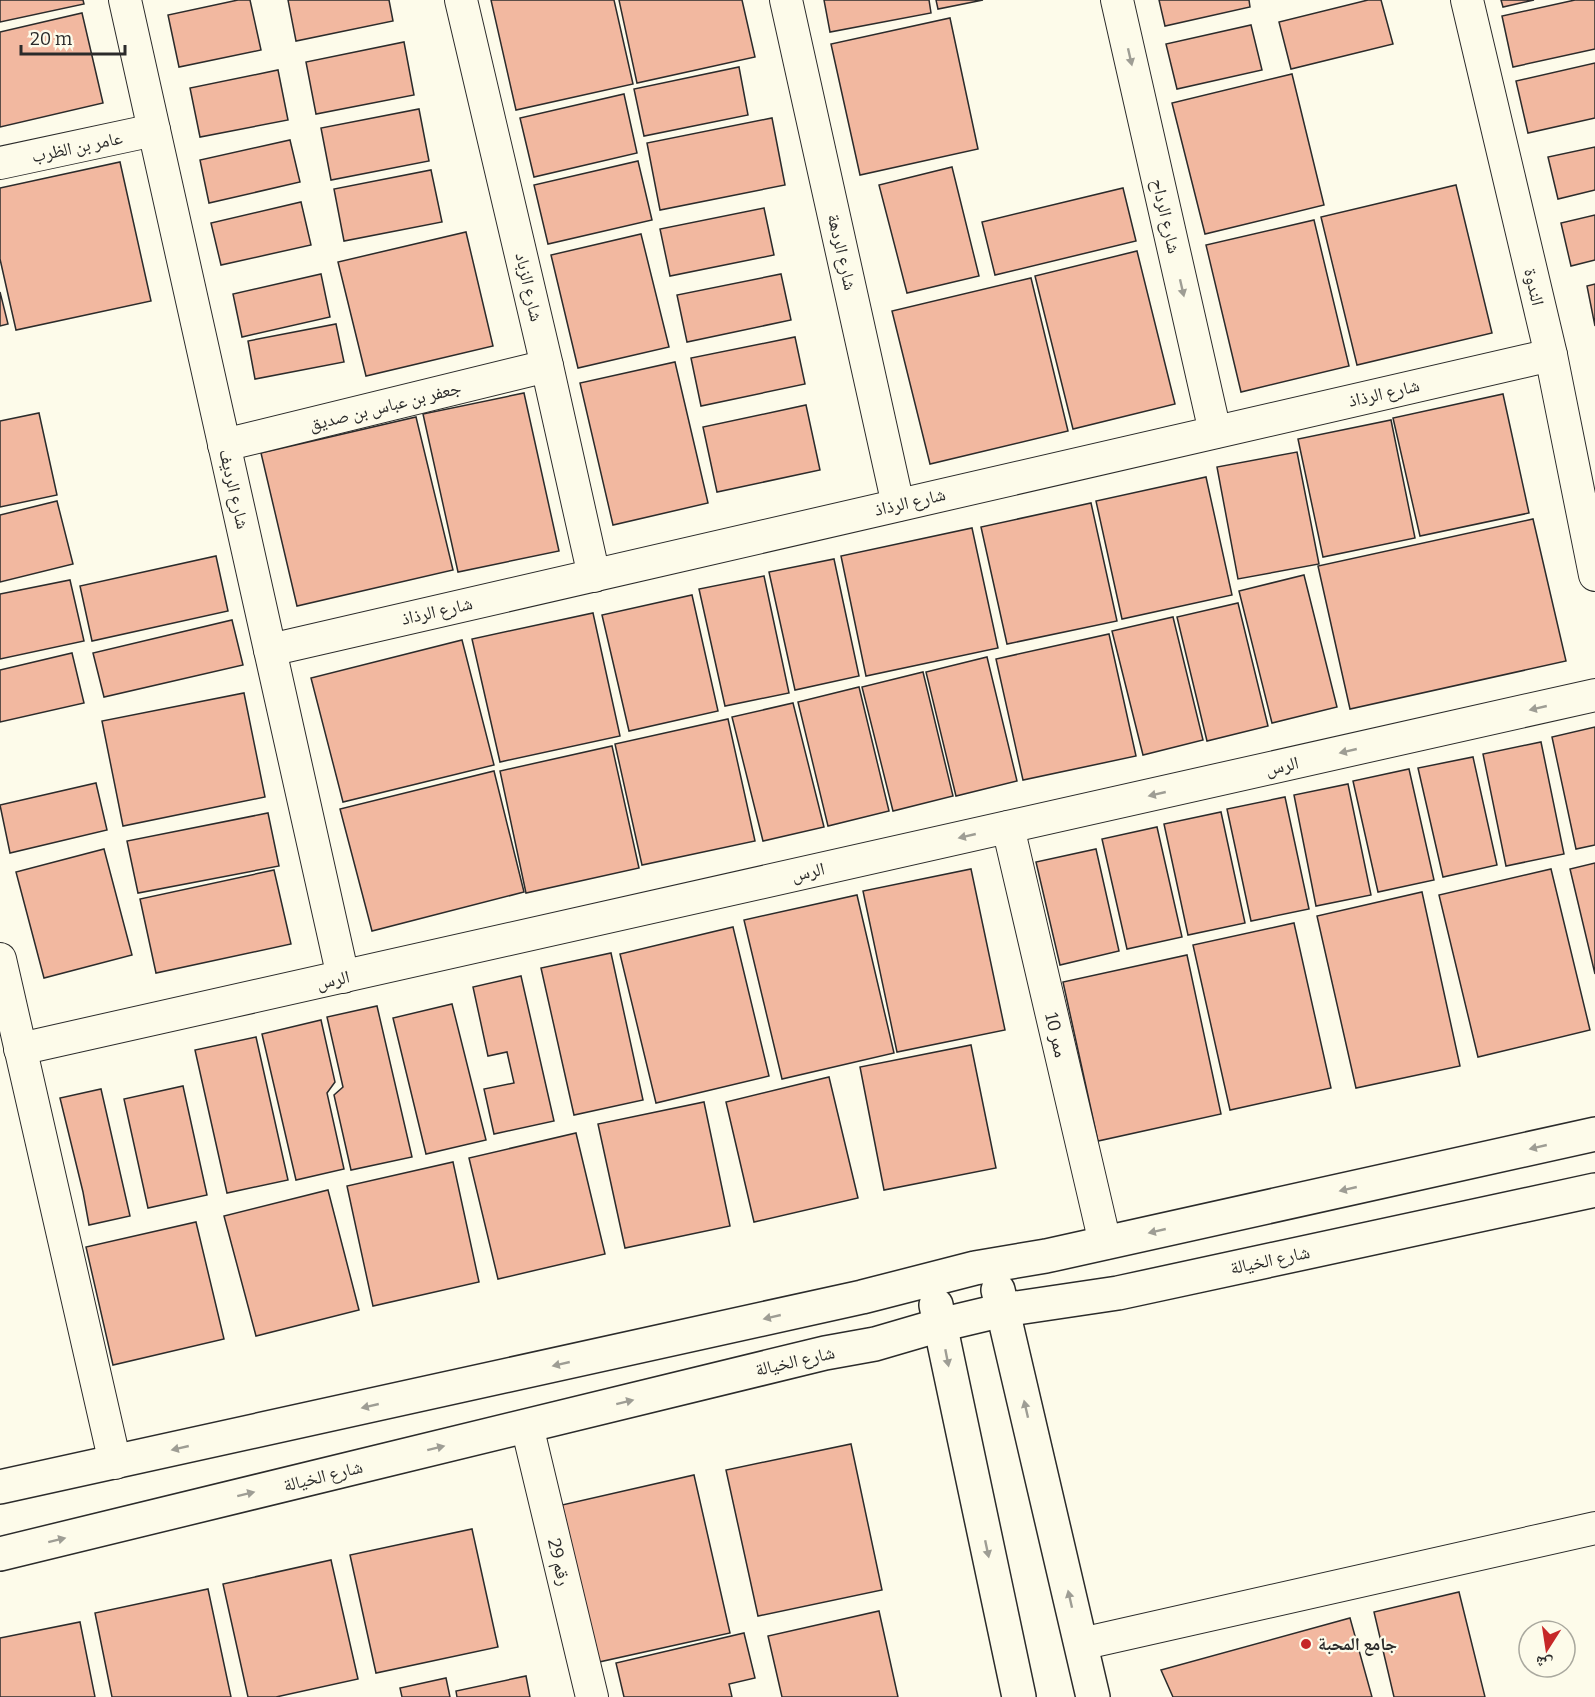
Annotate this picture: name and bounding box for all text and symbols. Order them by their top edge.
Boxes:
scale bar [21,18,124,56]
text: 20 m [30,28,72,50]
one-way arrow [1125,48,1135,66]
street label: عامر بن الظرب [30,127,124,167]
street label: شارع الرداح [1146,176,1185,256]
street label: شارع الردهة [823,212,861,292]
street label: شارع الزباد [510,250,548,324]
street label: الندوة [1519,266,1549,308]
one-way arrow [1178,279,1187,298]
street label: شارع الرذاذ [1346,374,1422,412]
street label: جعفر بن عباس بن صديق [307,376,463,436]
street label: شارع الرديف [214,447,254,531]
street label: شارع الرذاذ [872,483,948,521]
street label: شارع الرذاذ [399,592,475,630]
one-way arrow [1529,704,1547,714]
one-way arrow [1338,747,1357,756]
street label: الرس [1263,752,1301,780]
one-way arrow [1148,789,1167,799]
one-way arrow [958,832,976,842]
street label: الرس [789,858,827,886]
street label: الرس [314,966,352,994]
street label: ممر 10 [1040,1010,1072,1060]
one-way arrow [1529,1142,1547,1152]
one-way arrow [1338,1185,1357,1194]
one-way arrow [1148,1227,1166,1237]
street label: شارع الخيالة [1228,1241,1312,1279]
one-way arrow [762,1313,781,1322]
street label: شارع الخيالة [753,1341,837,1381]
one-way arrow [943,1349,952,1368]
one-way arrow [551,1359,570,1369]
one-way arrow [616,1397,635,1407]
one-way arrow [1021,1400,1031,1418]
one-way arrow [361,1402,380,1411]
one-way arrow [427,1443,445,1453]
one-way arrow [170,1444,189,1453]
street label: شارع الخيالة [281,1456,365,1496]
one-way arrow [237,1489,256,1499]
one-way arrow [48,1534,66,1544]
street label: رقم 29 [542,1536,575,1588]
one-way arrow [983,1540,992,1559]
one-way arrow [1065,1590,1075,1608]
north arrow [1517,1619,1577,1679]
place label: جامع المحبة [1318,1633,1397,1656]
marker: جامع المحبة [1299,1637,1313,1651]
text: ش [1534,1652,1554,1674]

